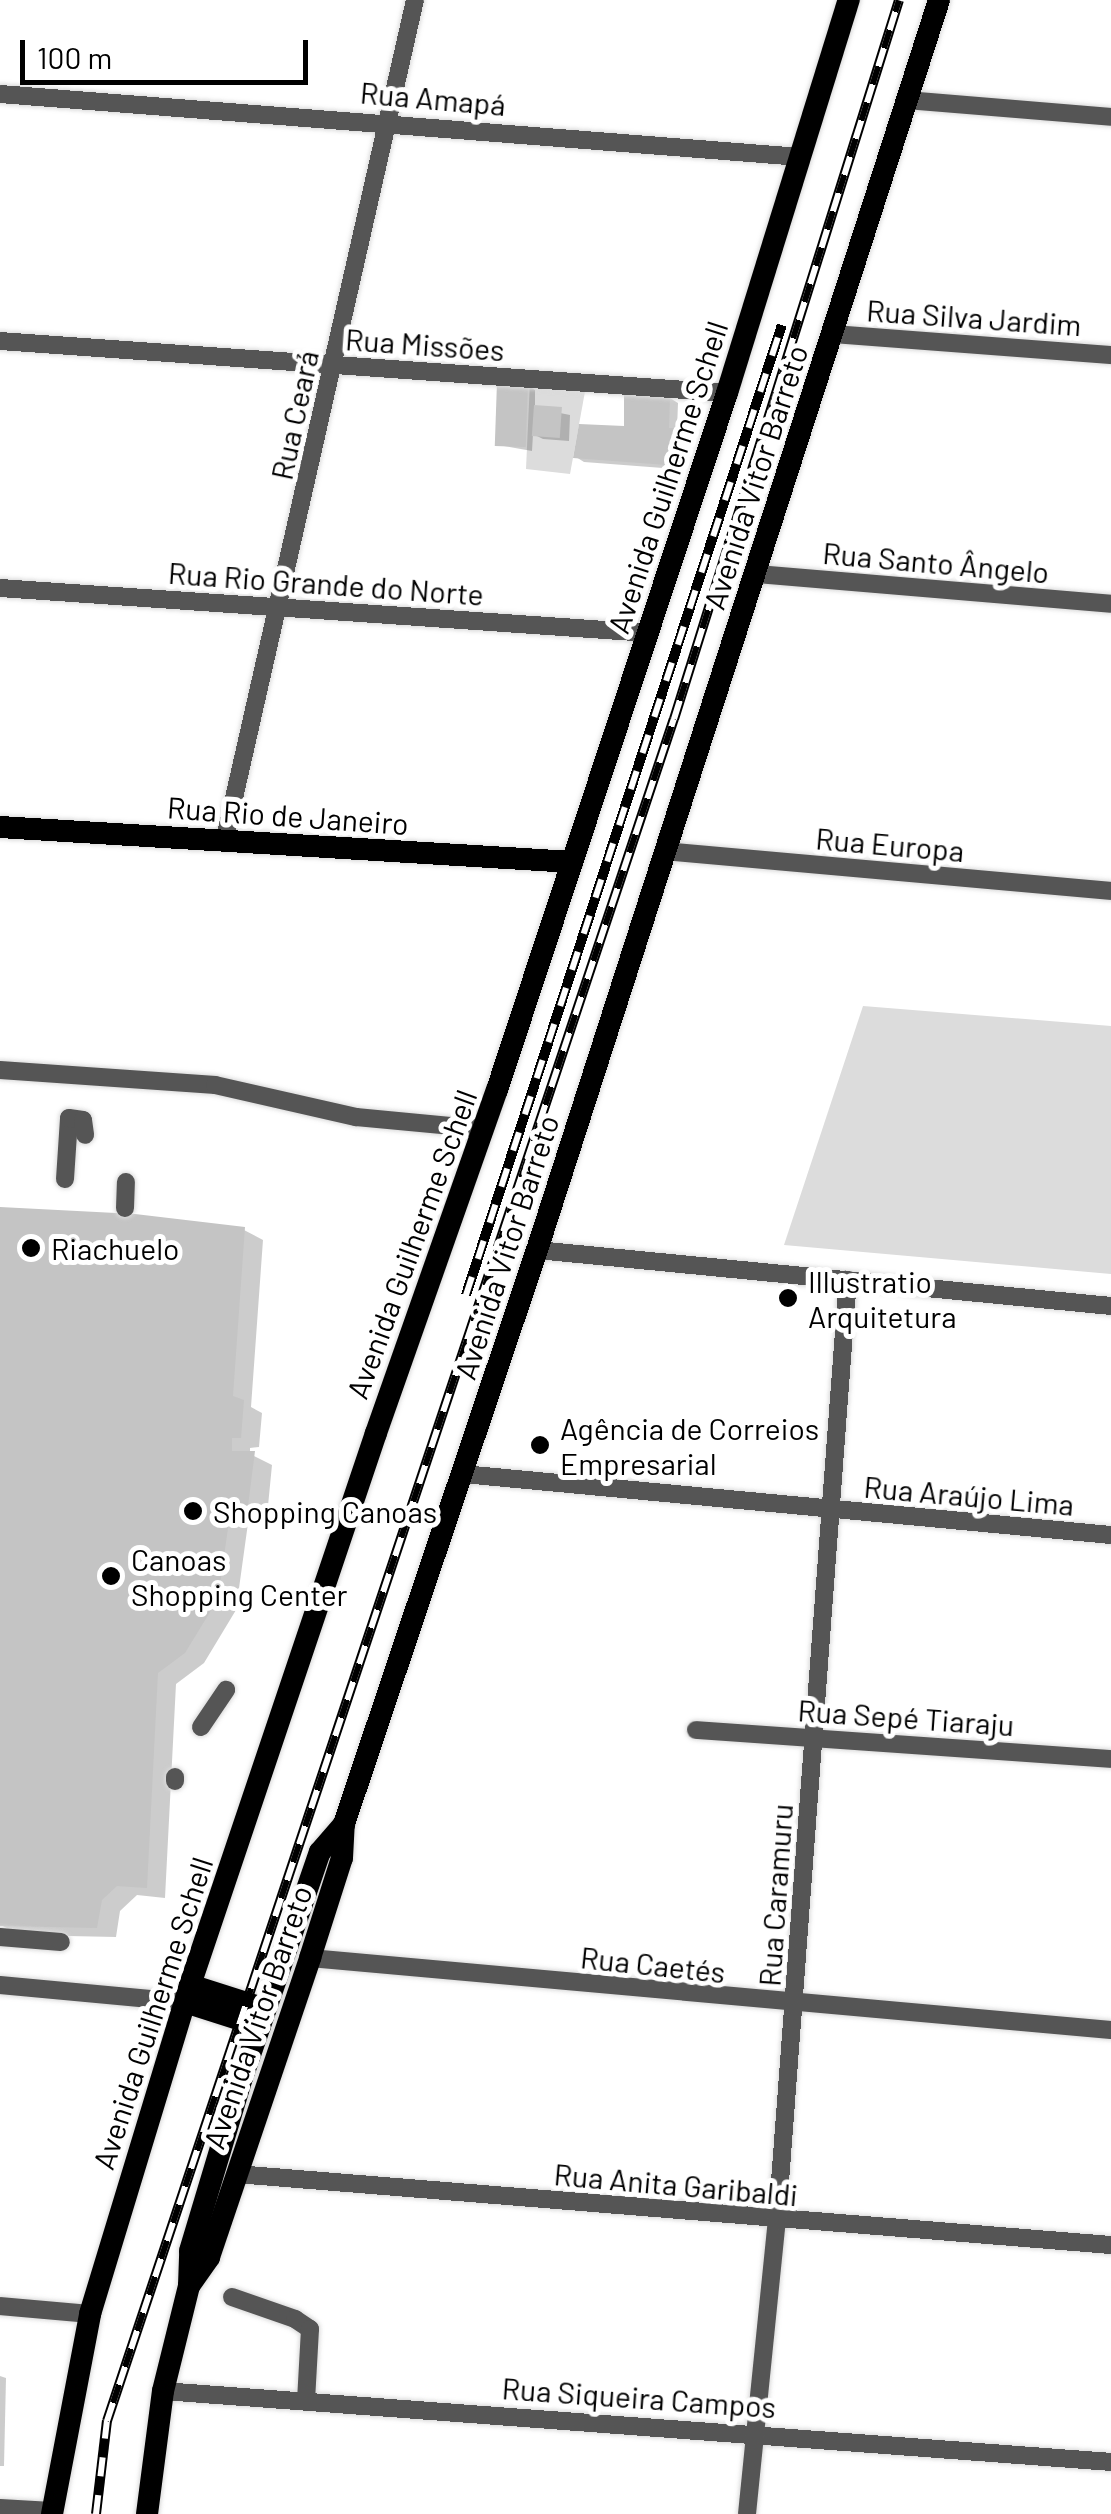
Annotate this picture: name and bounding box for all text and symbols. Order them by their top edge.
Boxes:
scale bar [25,20,312,82]
text: 100 m [37,39,112,75]
street label: Rua Amapá [359,74,507,122]
street label: Rua Silva Jardim [865,292,1083,342]
street label: Avenida Guilherme Schell [600,316,734,638]
street label: Rua Missões [344,320,506,368]
street label: Avenida Vitor Barreto [695,340,815,614]
street label: Rua Ceará [263,347,325,483]
street label: Rua Santo Ângelo [821,534,1051,590]
street label: Rua Rio Grande do Norte [167,554,485,612]
street label: Rua Rio de Janeiro [166,789,410,841]
street label: Rua Europa [814,820,966,868]
street label: Avenida Guilherme Schell [338,1085,484,1403]
street label: Avenida Vitor Barreto [446,1110,566,1384]
place label: Riachuelo [51,1230,179,1266]
marker: Riachuelo [20,1237,42,1259]
place label: Illustratio Arquitetura [808,1263,956,1334]
marker: Illustratio Arquitetura [777,1287,799,1309]
place label: Agência de Correios Empresarial [560,1410,819,1480]
marker: Agência de Correios Empresarial [529,1434,551,1456]
street label: Rua Araújo Lima [862,1468,1076,1522]
place label: Shopping Canoas [213,1493,437,1529]
marker: Shopping Canoas [182,1500,204,1522]
place label: Canoas Shopping Center [131,1541,348,1612]
marker: Canoas Shopping Center [100,1565,122,1587]
street label: Rua Sepé Tiaraju [797,1691,1015,1743]
street label: Rua Caramuru [751,1802,799,1988]
street label: Avenida Guilherme Schell [85,1852,219,2174]
street label: Avenida Vitor Barreto [195,1881,319,2153]
street label: Rua Caetés [579,1938,727,1990]
street label: Rua Anita Garibaldi [553,2155,799,2213]
street label: Rua Siqueira Campos [501,2369,777,2425]

